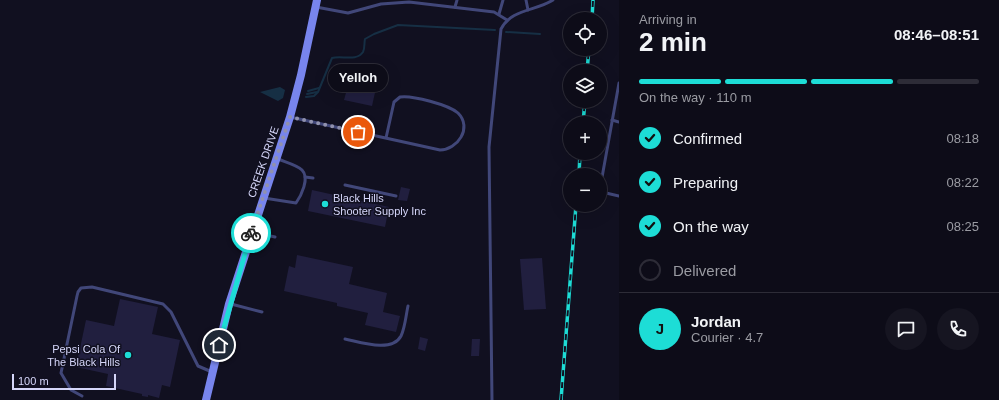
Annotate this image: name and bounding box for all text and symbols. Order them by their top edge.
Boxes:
map controls [563,12,607,212]
button: locate [563,12,607,56]
text: Arriving in [639,12,697,27]
text: 08:46–08:51 [894,26,979,43]
text: 2 min [639,27,707,57]
callout: Yelloh [328,64,388,92]
button: layers [563,64,607,108]
text: Yelloh [339,70,377,85]
text: On the way · 110 m [639,90,751,105]
pin [341,115,375,149]
button: + [563,116,607,160]
icon: bag [347,121,369,143]
street label: CREEK DRIVE [245,125,281,199]
icon: check [639,127,661,149]
text: Confirmed [673,130,742,147]
text: 08:18 [946,131,979,146]
button: − [563,168,607,212]
icon: check [639,171,661,193]
text: Preparing [673,174,738,191]
text: 08:22 [946,175,979,190]
place label: Black Hills Shooter Supply Inc [333,192,426,217]
marker: Black Hills Shooter Supply Inc [320,199,330,209]
courier [231,213,271,253]
icon: check [639,215,661,237]
text: On the way [673,218,749,235]
text: 08:25 [946,219,979,234]
icon: bike [240,222,262,244]
text: Delivered [673,262,736,279]
button: chat [885,308,927,350]
button: phone [937,308,979,350]
text: Jordan [691,313,741,330]
text: J [656,320,664,337]
pin [202,328,236,362]
text: Courier · 4.7 [691,330,763,345]
icon: home [208,334,230,356]
place label: Pepsi Cola Of The Black Hills [47,343,121,368]
marker: Pepsi Cola Of The Black Hills [123,350,133,360]
scale bar [12,372,116,391]
text: 100 m [18,375,49,387]

